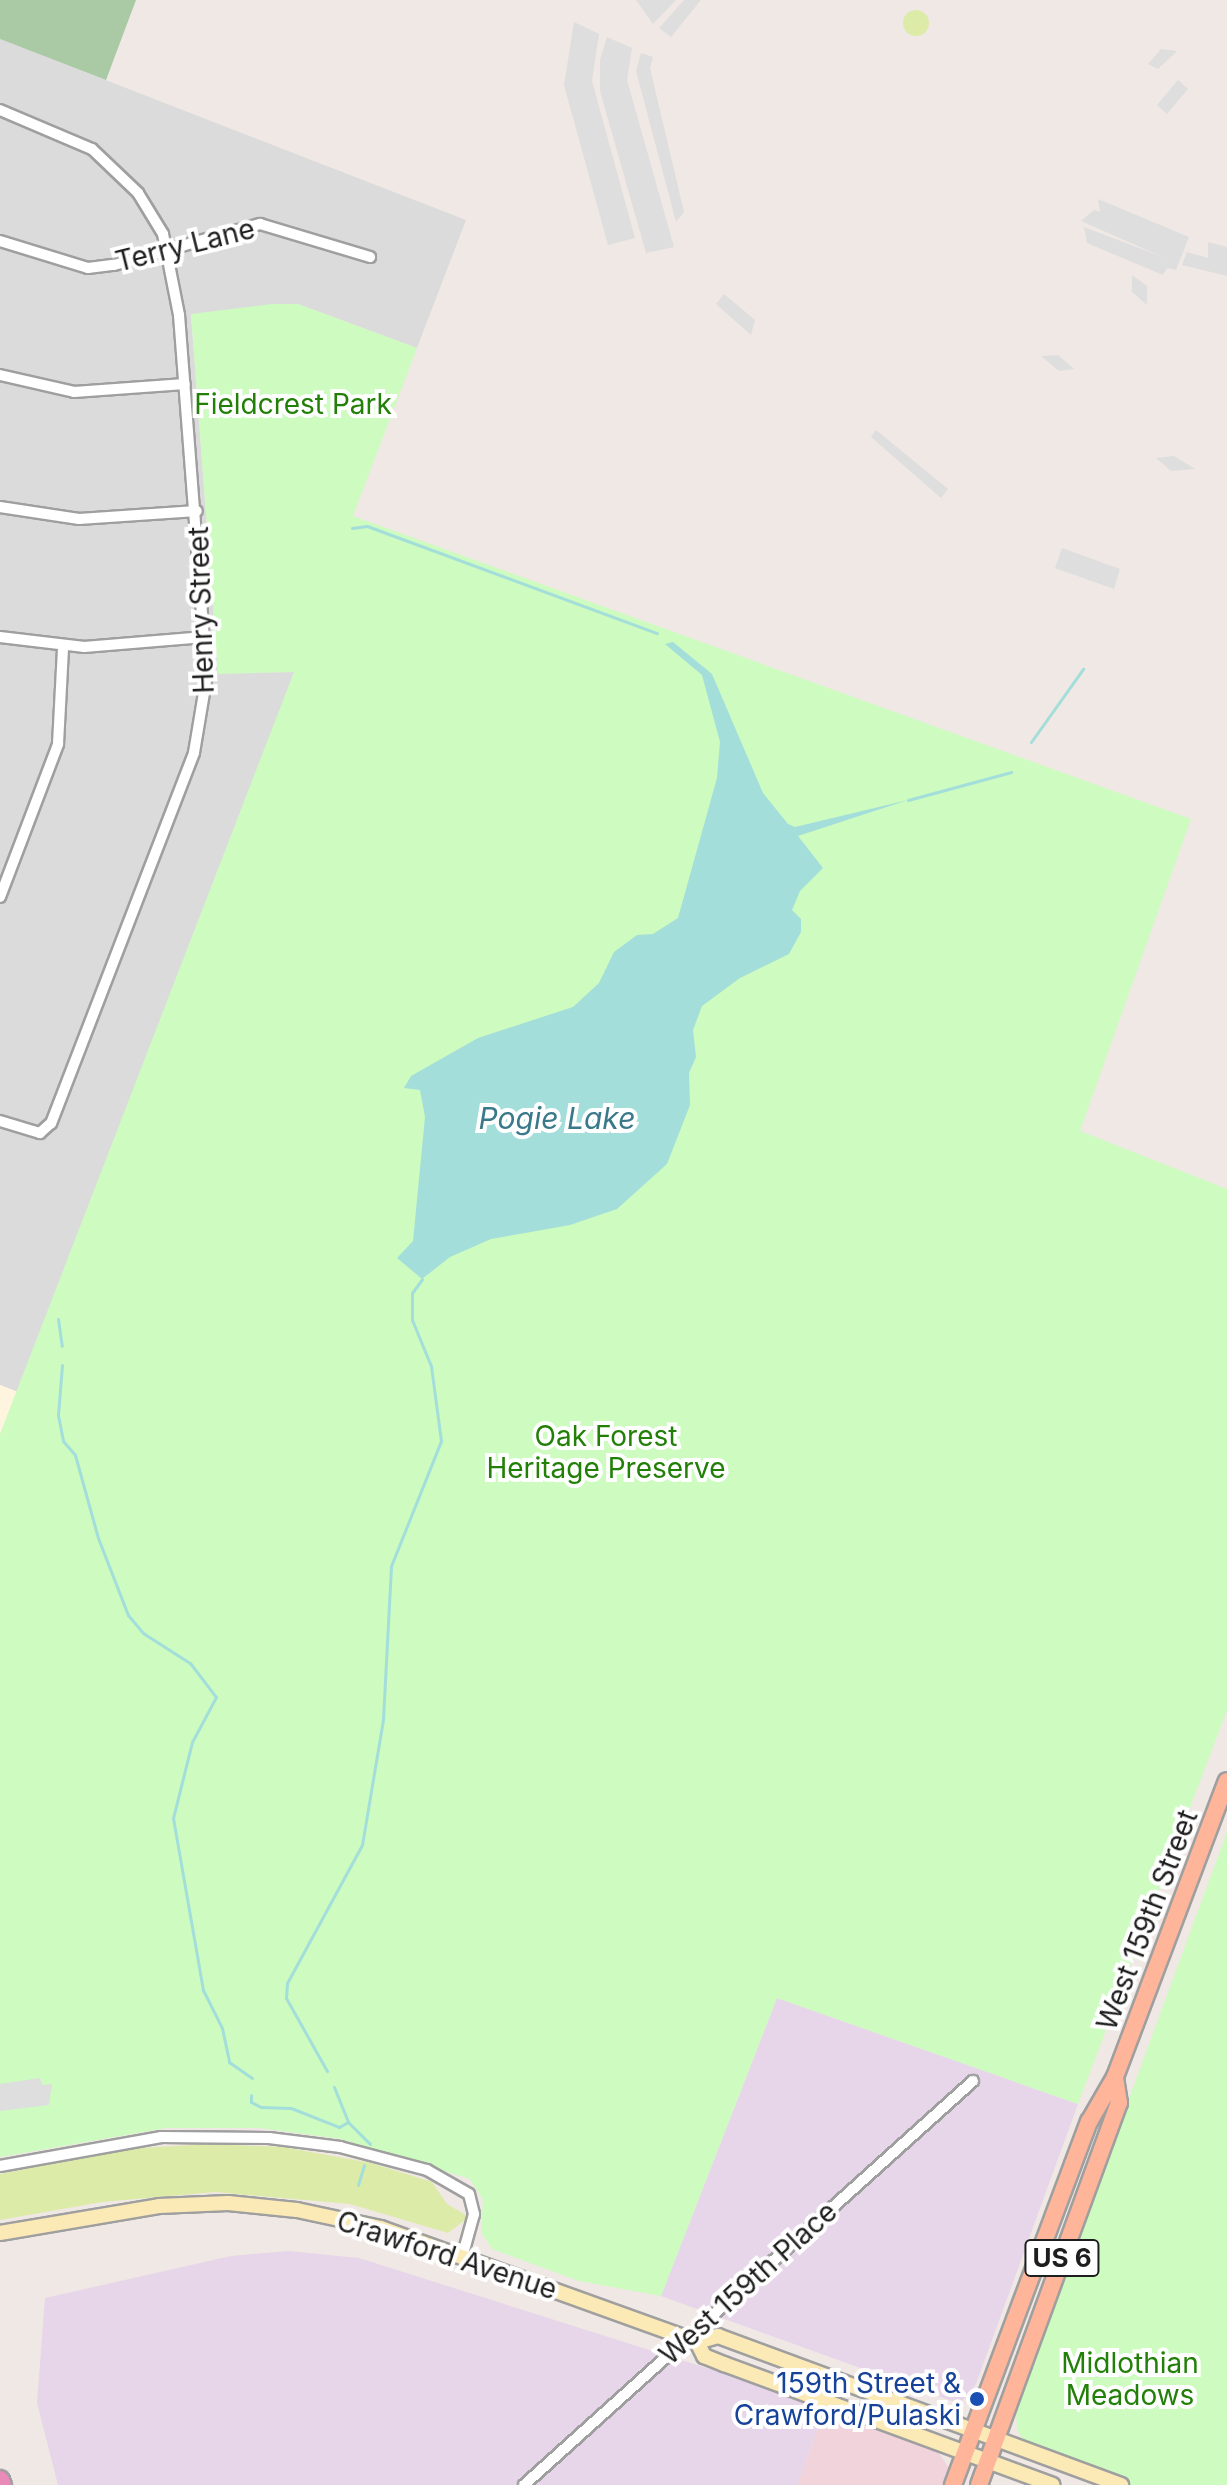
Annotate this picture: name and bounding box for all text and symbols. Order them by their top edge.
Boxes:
street label: Terry Lane [112,211,258,279]
park label: Fieldcrest Park [194,387,392,421]
street label: Henry Street [181,526,221,694]
water label: Pogie Lake [479,1100,635,1136]
park label: Oak Forest Heritage Preserve [486,1419,726,1485]
street label: West 159th Street [1090,1805,1204,2035]
street label: West 159th Place [652,2195,844,2371]
street label: Crawford Avenue [333,2204,561,2306]
road number: US 6 [1024,2236,1100,2280]
park label: Midlothian Meadows [1061,2346,1199,2412]
place label: 159th Street & Crawford/Pulaski [734,2366,961,2432]
marker: 159th Street & Crawford/Pulaski [968,2390,986,2408]

